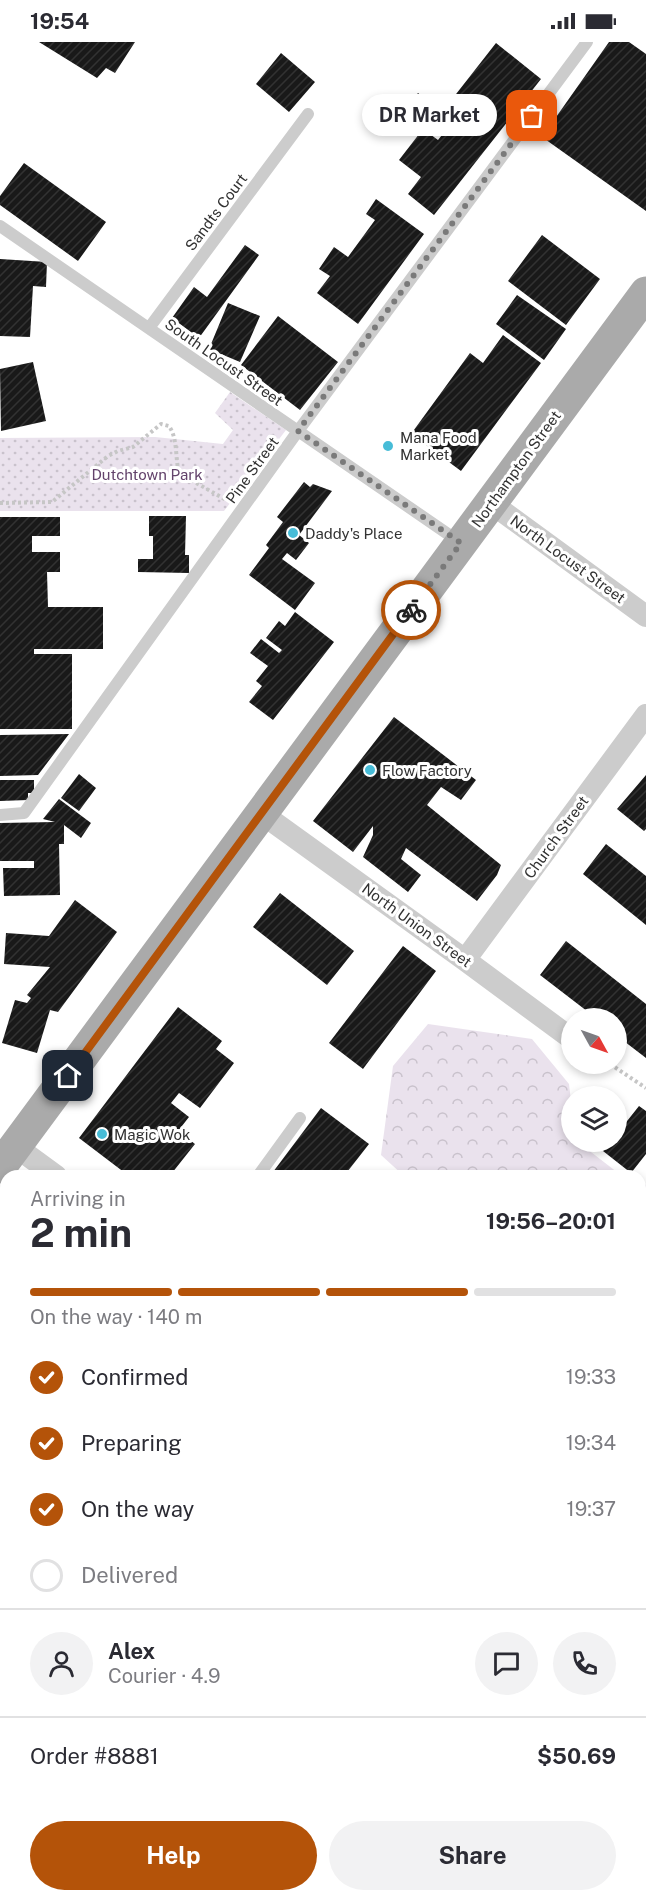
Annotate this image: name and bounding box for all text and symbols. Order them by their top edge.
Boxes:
text: 19:54 [30,8,89,34]
pin [506,90,557,141]
callout: DR Market [361,95,496,137]
icon: bag [515,99,548,132]
text: DR Market [379,103,480,127]
street label: Sandts Court [182,170,251,254]
street label: South Locust Street [162,315,286,409]
street label: Northampton Street [468,407,564,531]
place label: Mana Food Market [400,429,477,463]
street label: Pine Street [222,433,282,506]
marker: Mana Food Market [381,439,395,453]
park label: Dutchtown Park [91,466,203,483]
street label: North Locust Street [507,512,629,606]
place label: Daddy's Place [305,525,402,542]
marker: Daddy's Place [286,526,300,540]
courier [381,580,441,640]
icon: bike [395,594,428,627]
place label: Flow Factory [382,762,472,779]
marker: Flow Factory [363,763,377,777]
street label: Church Street [520,792,592,882]
street label: North Union Street [359,880,475,970]
north arrow [561,1008,627,1074]
map controls [561,1008,627,1152]
pin [42,1050,93,1101]
icon: home [51,1059,84,1092]
button: layers [561,1086,627,1152]
place label: Magic Wok [114,1126,190,1143]
marker: Magic Wok [95,1127,109,1141]
text: Arriving in [30,1187,125,1211]
text: 19:56–20:01 [486,1208,616,1234]
text: 2 min [30,1210,132,1256]
text: On the way · 140 m [30,1305,202,1329]
icon: check [30,1361,63,1394]
text: Confirmed [81,1364,188,1390]
text: 19:33 [566,1365,616,1389]
icon: check [30,1427,63,1460]
text: Preparing [81,1430,182,1456]
text: 19:34 [566,1431,616,1455]
icon: check [30,1493,63,1526]
text: On the way [81,1496,194,1522]
text: 19:37 [567,1497,616,1521]
text: Delivered [81,1562,178,1588]
button: person [30,1632,93,1695]
button: chat [475,1632,538,1695]
button: phone [553,1632,616,1695]
text: Alex [108,1638,155,1664]
text: Courier · 4.9 [108,1664,220,1688]
text: Order #8881 [30,1743,159,1769]
text: $50.69 [537,1743,616,1769]
button: Help [30,1821,317,1890]
button: Share [329,1821,616,1890]

